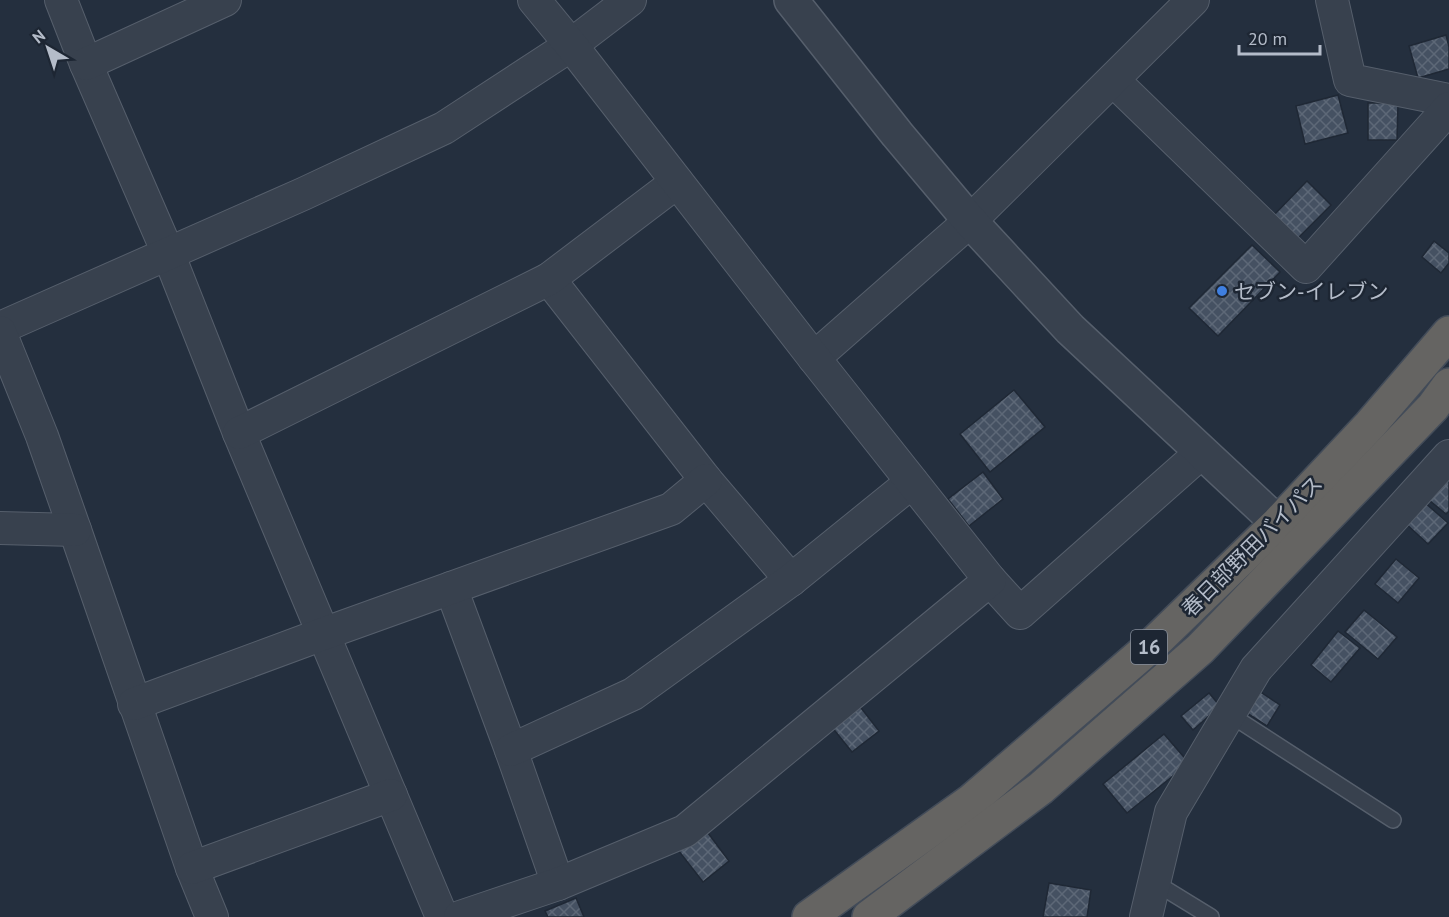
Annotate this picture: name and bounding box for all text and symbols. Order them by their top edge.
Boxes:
north arrow [18,18,78,78]
scale bar [1239,18,1320,56]
text: N [28,25,49,47]
text: 20 m [1248,27,1287,50]
place label: セブン-イレブン [1234,278,1389,305]
marker: セブン-イレブン [1215,284,1229,298]
street label: 春日部野田バイパス [1176,470,1328,622]
road number: 16 [1131,630,1167,664]

